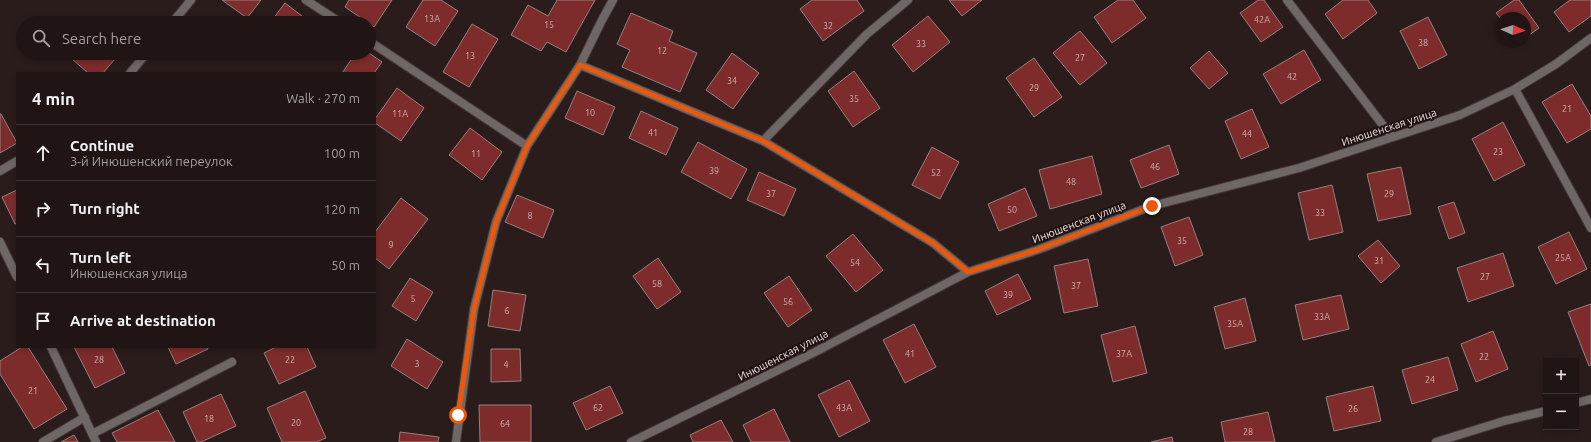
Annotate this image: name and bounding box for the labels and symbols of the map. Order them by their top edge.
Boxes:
north arrow [1495,12,1531,48]
house number: 13А [424,14,440,24]
house number: 42А [1254,15,1270,25]
house number: 15 [544,20,554,30]
house number: 32 [823,21,833,31]
house number: 38 [1418,38,1428,48]
house number: 33 [916,39,926,49]
house number: 12 [657,46,667,56]
house number: 13 [465,51,475,61]
house number: 27 [1075,53,1085,63]
house number: 42 [1287,72,1297,82]
house number: 34 [727,76,737,86]
house number: 29 [1029,83,1039,93]
house number: 35 [849,94,859,104]
house number: 21 [1562,104,1572,114]
street label: Инюшенская улица [1340,106,1438,148]
house number: 10 [585,108,595,118]
house number: 11А [392,109,408,119]
house number: 41 [648,128,658,138]
house number: 44 [1242,129,1252,139]
house number: 23 [1493,147,1503,157]
house number: 11 [471,149,481,159]
house number: 46 [1150,162,1160,172]
house number: 39 [709,166,719,176]
house number: 52 [931,168,941,178]
house number: 48 [1066,177,1076,187]
house number: 37 [766,189,776,199]
house number: 29 [1384,189,1394,199]
route end [1143,197,1161,215]
street label: Инюшенская улица [1030,199,1128,245]
house number: 50 [1007,205,1017,215]
house number: 33 [1315,208,1325,218]
house number: 8 [527,211,533,221]
house number: 35 [1177,236,1187,246]
house number: 9 [388,240,394,250]
house number: 25А [1555,253,1571,263]
house number: 31 [1374,256,1384,266]
house number: 54 [850,258,860,268]
house number: 27 [1480,272,1490,282]
house number: 58 [652,279,662,289]
house number: 37 [1071,281,1081,291]
house number: 39 [1003,290,1013,300]
house number: 5 [410,294,416,304]
house number: 56 [783,297,793,307]
house number: 6 [504,306,510,316]
house number: 33А [1314,312,1330,322]
house number: 35А [1227,319,1243,329]
street label: Инюшенская улица [736,327,830,383]
house number: 41 [905,349,915,359]
house number: 37А [1116,349,1132,359]
house number: 22 [1479,352,1489,362]
house number: 28 [94,355,104,365]
house number: 22 [285,355,295,365]
house number: 3 [414,359,420,369]
house number: 4 [503,360,509,370]
house number: 24 [1425,375,1435,385]
house number: 21 [28,386,38,396]
house number: 62 [593,403,603,413]
house number: 43А [836,403,852,413]
house number: 26 [1348,404,1358,414]
route start [449,406,467,424]
house number: 18 [204,414,214,424]
house number: 20 [291,418,301,428]
house number: 64 [500,419,510,429]
house number: 28 [1243,427,1253,437]

